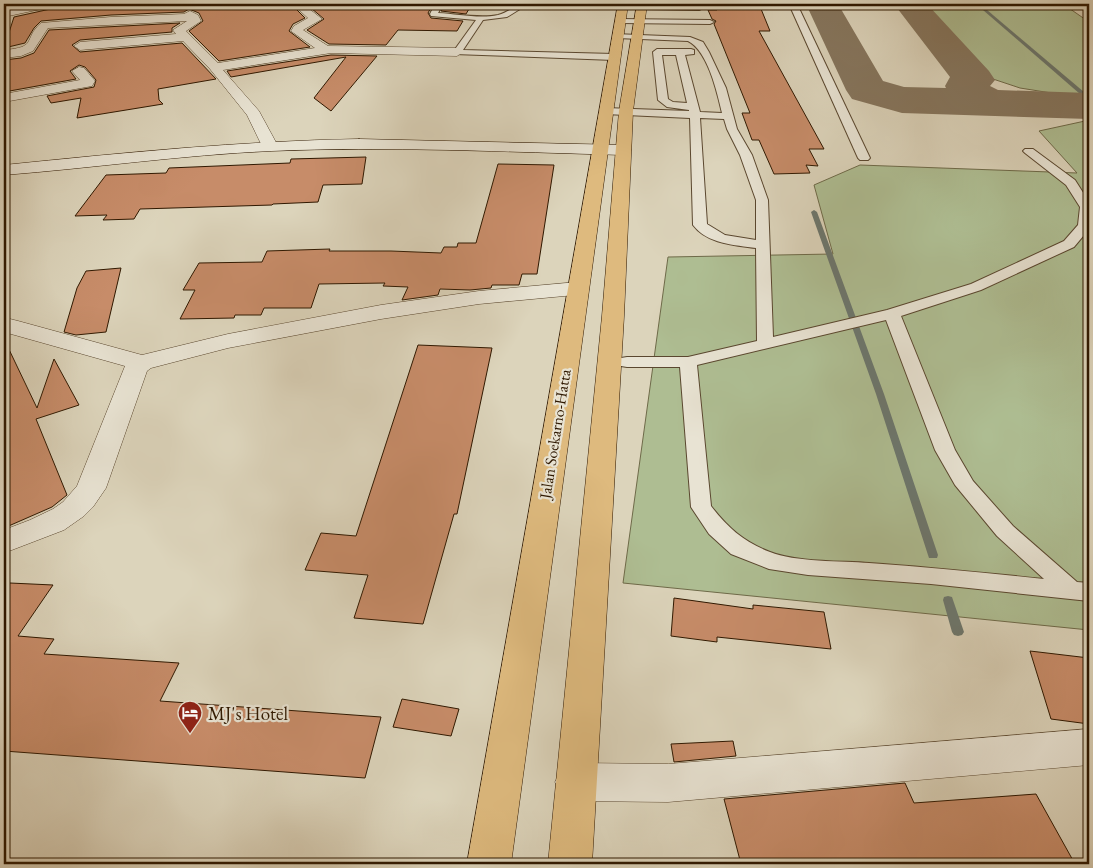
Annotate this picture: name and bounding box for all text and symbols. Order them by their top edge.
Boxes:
street label: Jalan Soekarno-Hatta [534,367,576,502]
hotel icon: MJ's Hotel [177,700,203,734]
place label: MJ's Hotel [208,701,288,726]

